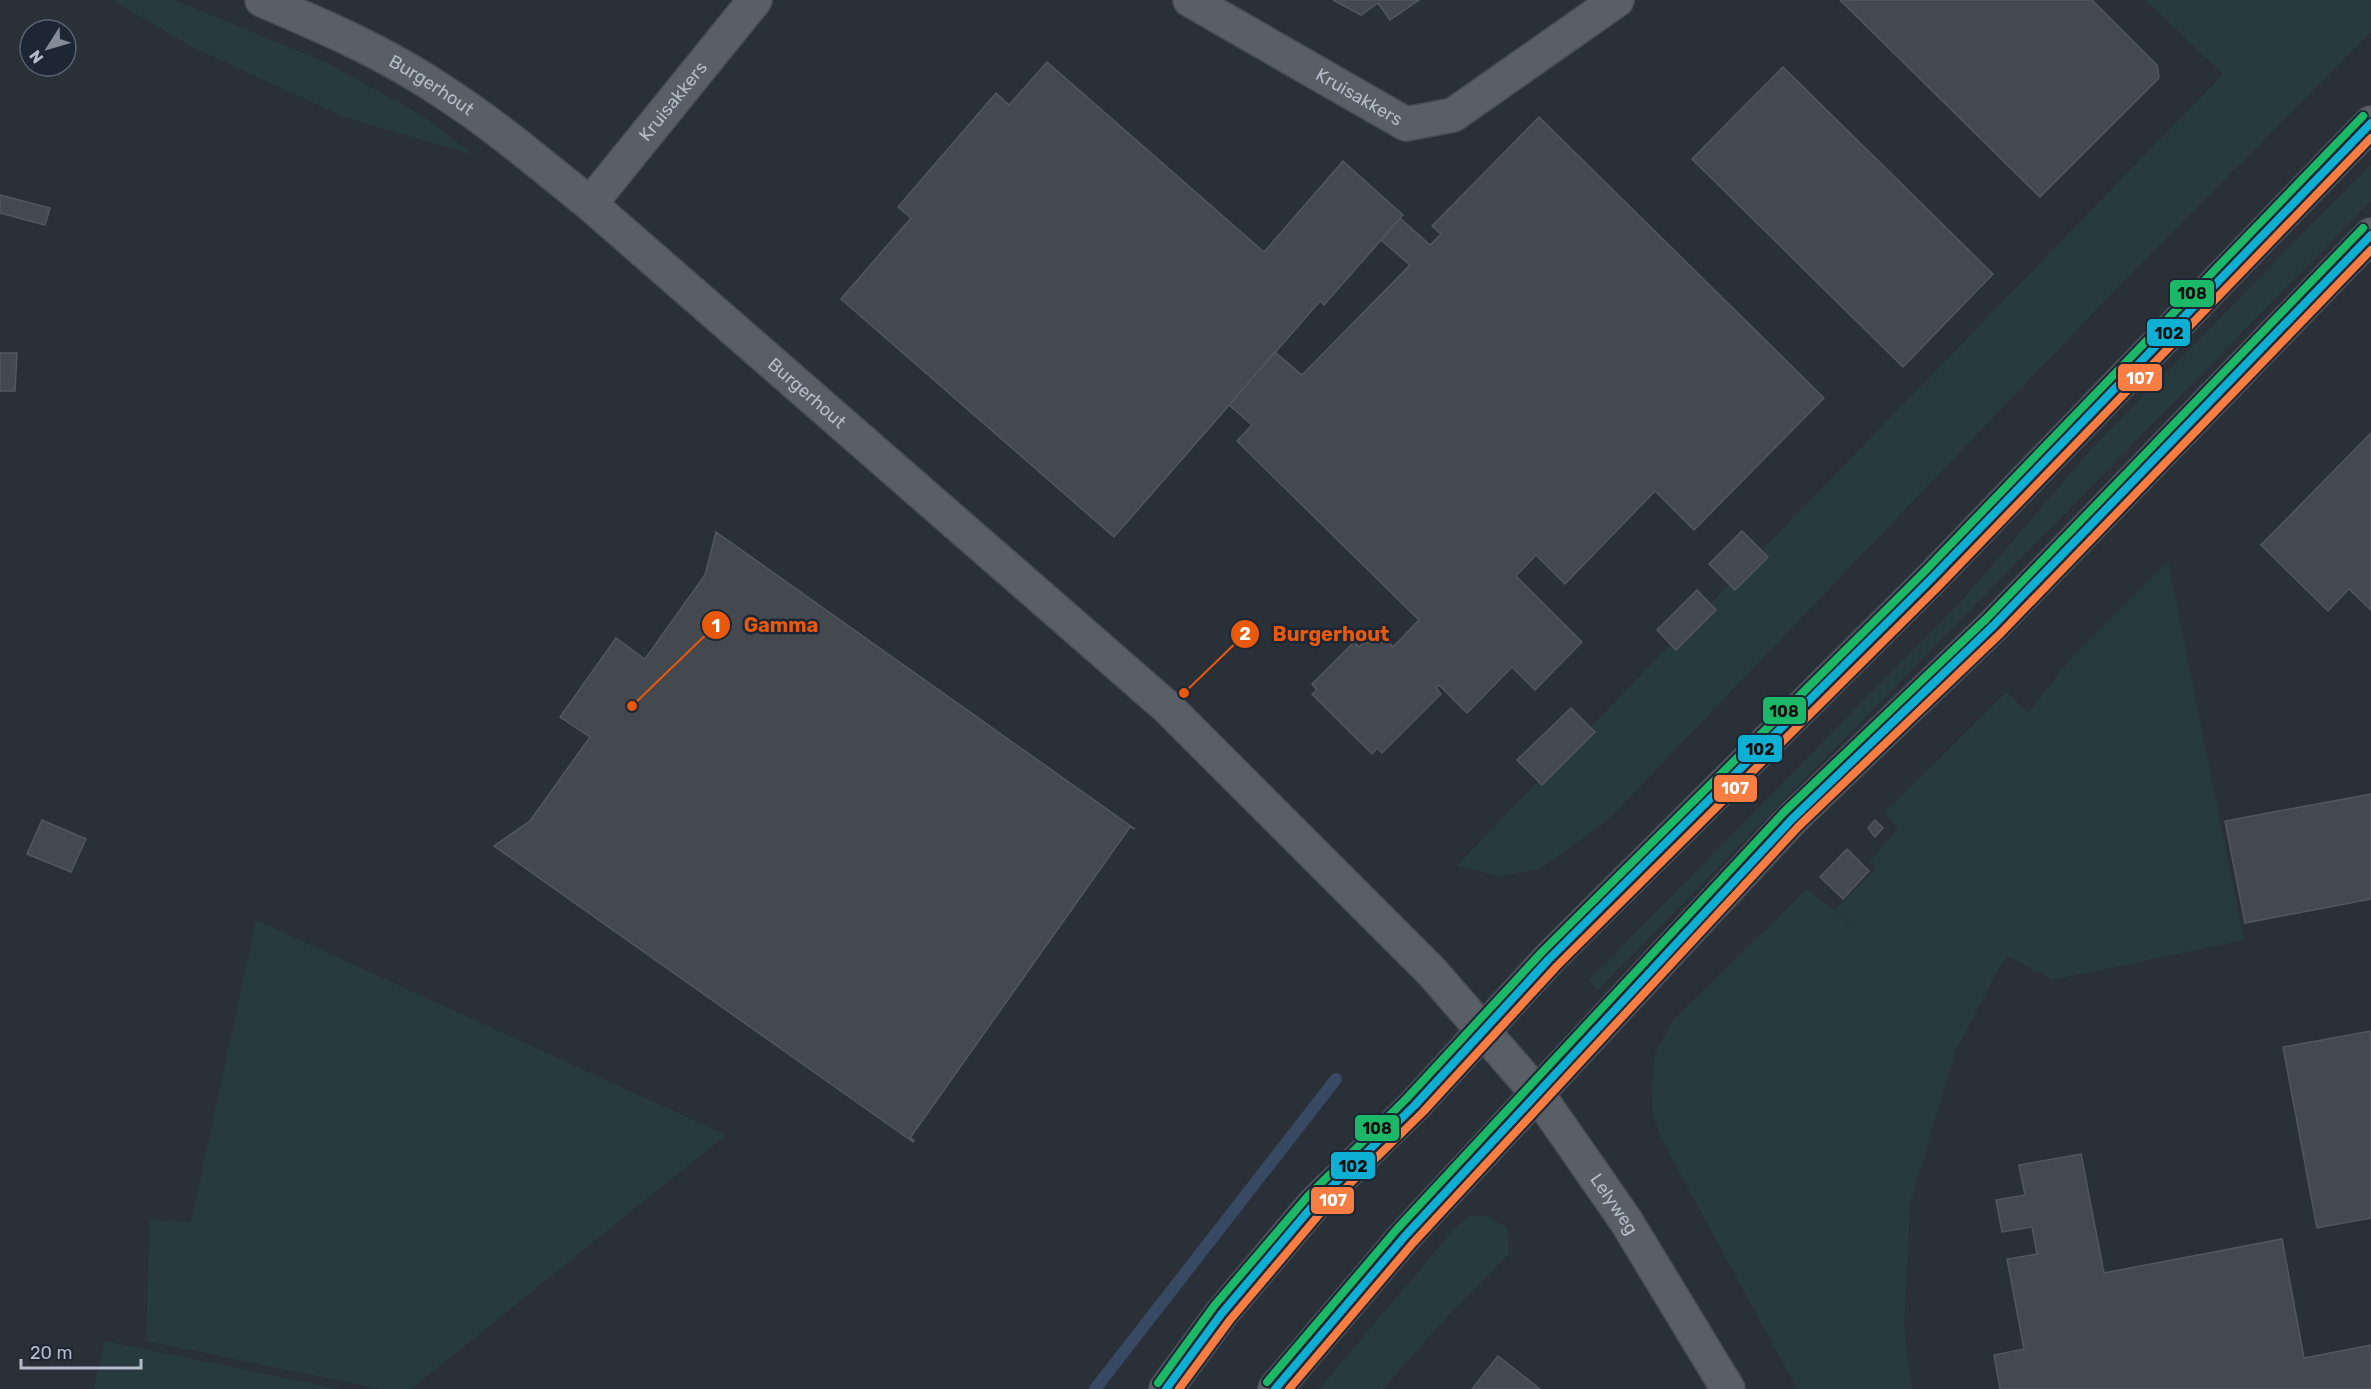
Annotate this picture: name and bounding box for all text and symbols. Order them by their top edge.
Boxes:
north arrow [18,18,78,78]
text: N [25,46,47,67]
street label: Burgerhout [385,50,478,120]
street label: Kruisakkers [634,57,712,146]
street label: Kruisakkers [1312,64,1406,131]
line badge: 108 [2169,279,2215,308]
text: 108 [2177,284,2207,303]
line badge: 102 [2146,318,2191,347]
text: 102 [2154,324,2184,343]
street label: Burgerhout [763,353,850,433]
line badge: 107 [2117,363,2163,392]
text: 107 [2126,369,2154,388]
callout: Gamma [701,606,830,644]
text: Gamma [744,613,818,637]
text: 1 [712,615,720,637]
callout: Burgerhout [1230,615,1401,653]
text: Burgerhout [1273,622,1389,646]
text: 2 [1239,623,1251,645]
line badge: 108 [1762,696,1807,725]
text: 108 [1769,702,1799,721]
line badge: 102 [1737,734,1783,763]
text: 102 [1745,740,1775,759]
line badge: 107 [1713,774,1758,803]
text: 107 [1721,779,1749,798]
line badge: 108 [1354,1114,1400,1142]
text: 108 [1362,1119,1392,1138]
line badge: 102 [1330,1151,1376,1180]
text: 102 [1338,1157,1368,1176]
street label: Lelyweg [1585,1169,1643,1239]
line badge: 107 [1310,1186,1355,1215]
text: 107 [1319,1191,1347,1210]
scale bar [21,1332,141,1370]
text: 20 m [30,1342,72,1364]

